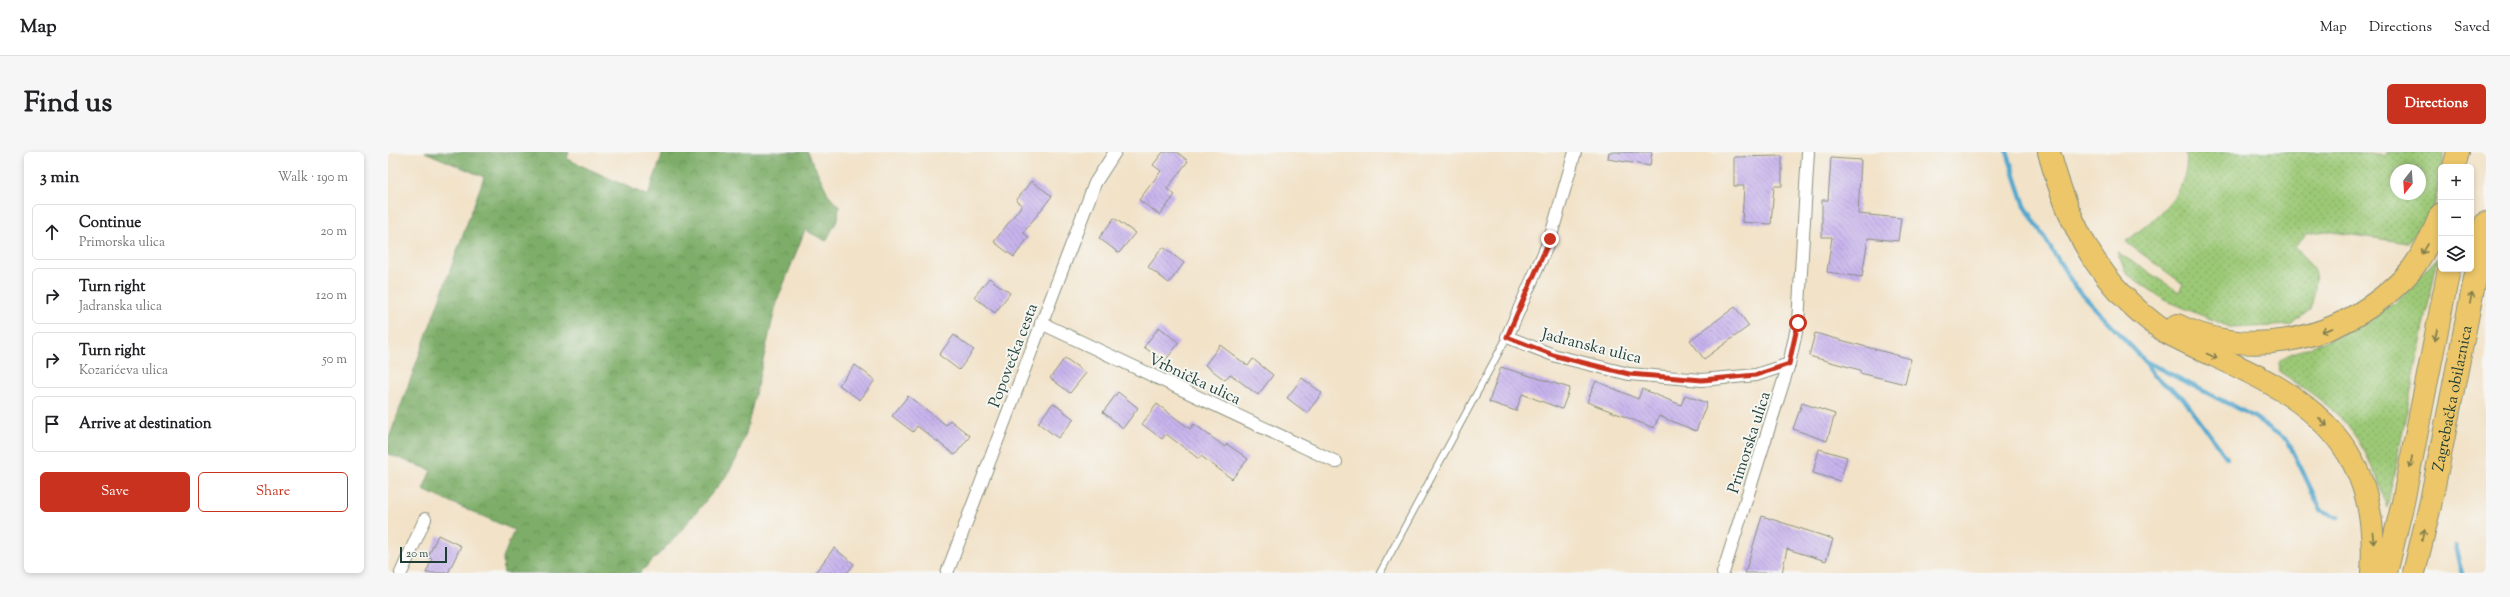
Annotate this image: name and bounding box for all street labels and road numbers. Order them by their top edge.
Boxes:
street label: Popovečka cesta [984,300,1045,411]
street label: Zagrebačka obilaznica [2428,323,2480,473]
street label: Jadranska ulica [1538,324,1644,371]
street label: Vrbnička ulica [1144,349,1245,412]
street label: Primorska ulica [1723,388,1778,497]

